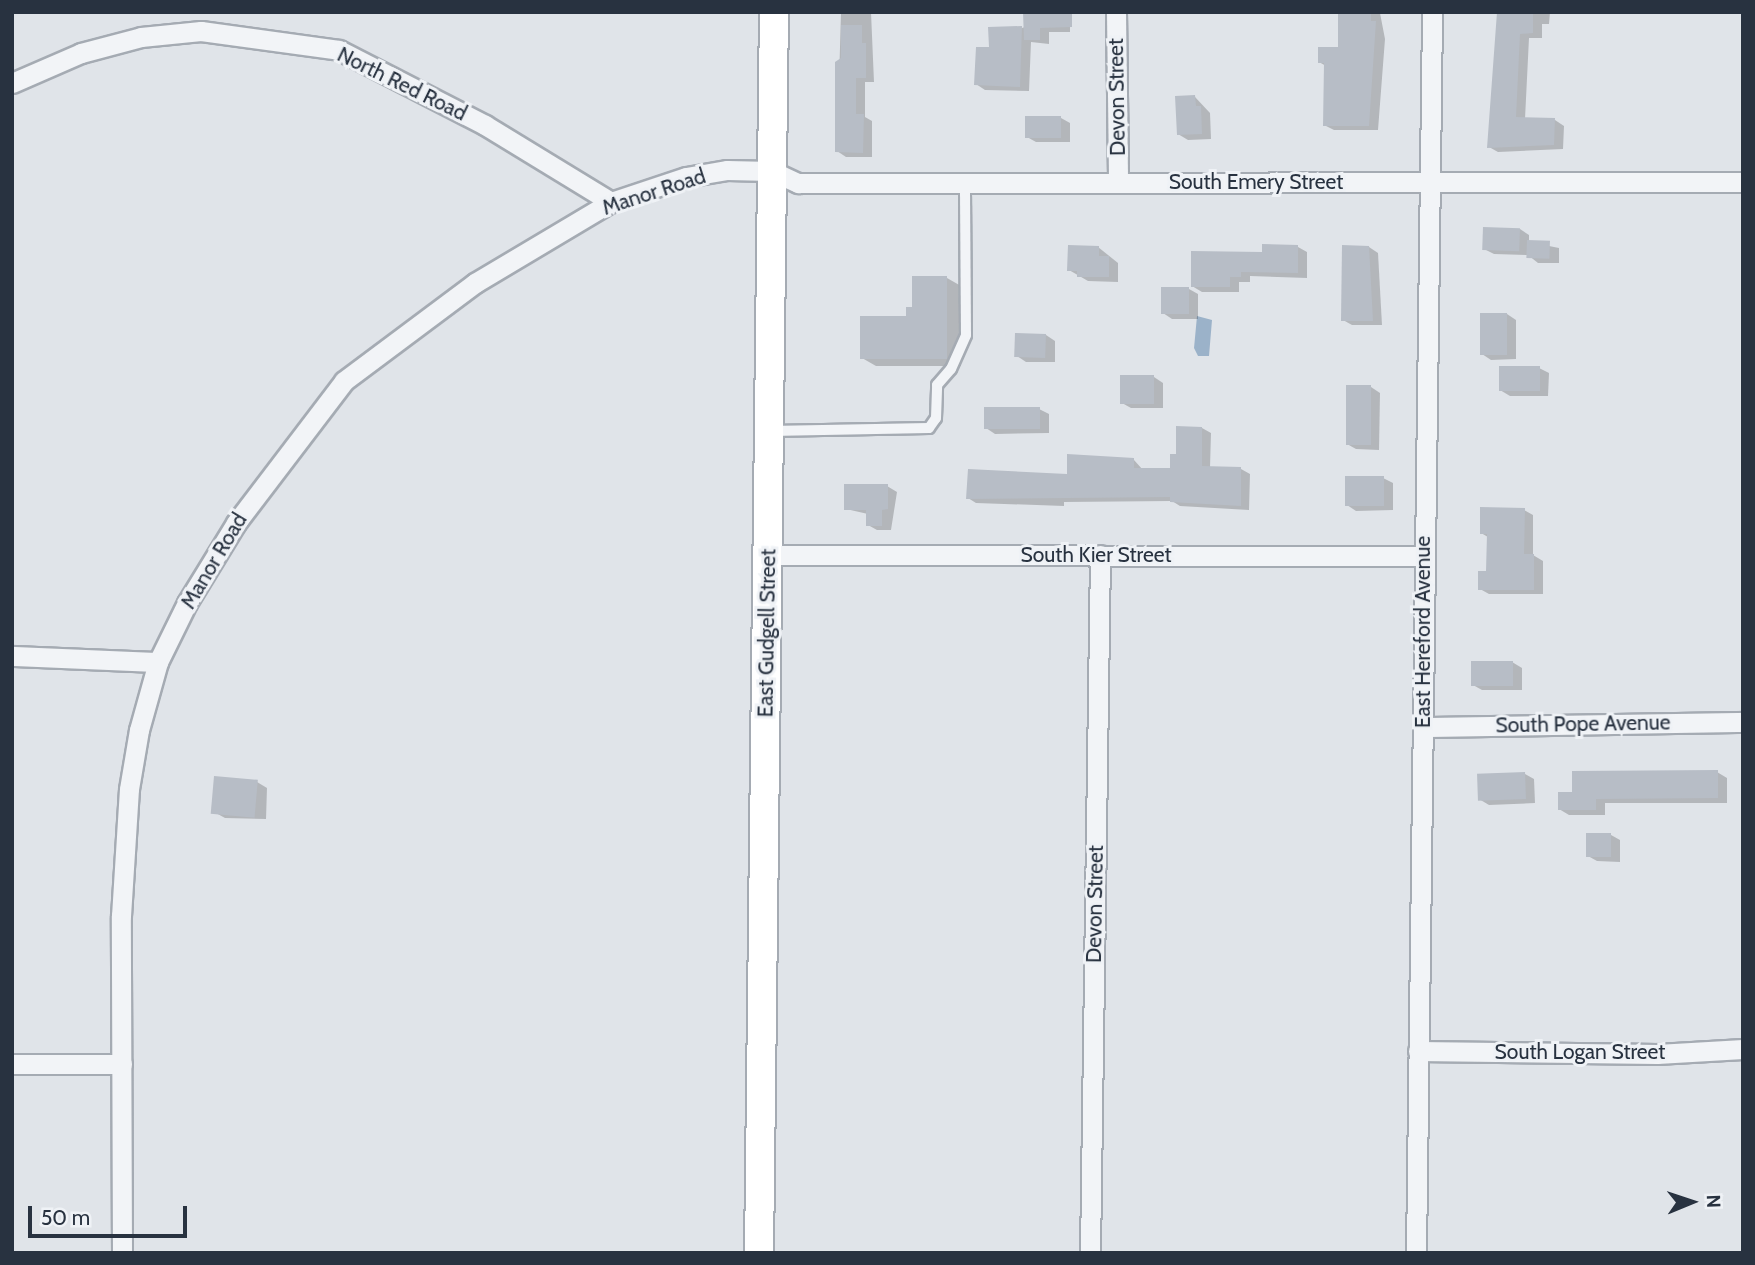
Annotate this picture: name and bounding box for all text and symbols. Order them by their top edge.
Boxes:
street label: Devon Street [1103,38,1131,156]
street label: North Red Road [333,42,471,126]
street label: Manor Road [599,163,709,221]
street label: South Emery Street [1169,169,1343,195]
street label: Manor Road [176,509,252,613]
street label: East Hereford Avenue [1410,536,1436,728]
street label: South Kier Street [1021,542,1171,568]
street label: East Gudgell Street [753,548,781,718]
street label: South Pope Avenue [1495,710,1671,738]
street label: Devon Street [1081,845,1109,963]
street label: South Logan Street [1495,1039,1665,1065]
north arrow [1657,1167,1727,1237]
scale bar [32,1192,191,1236]
text: N [1702,1194,1725,1208]
text: 50 m [41,1205,90,1230]

